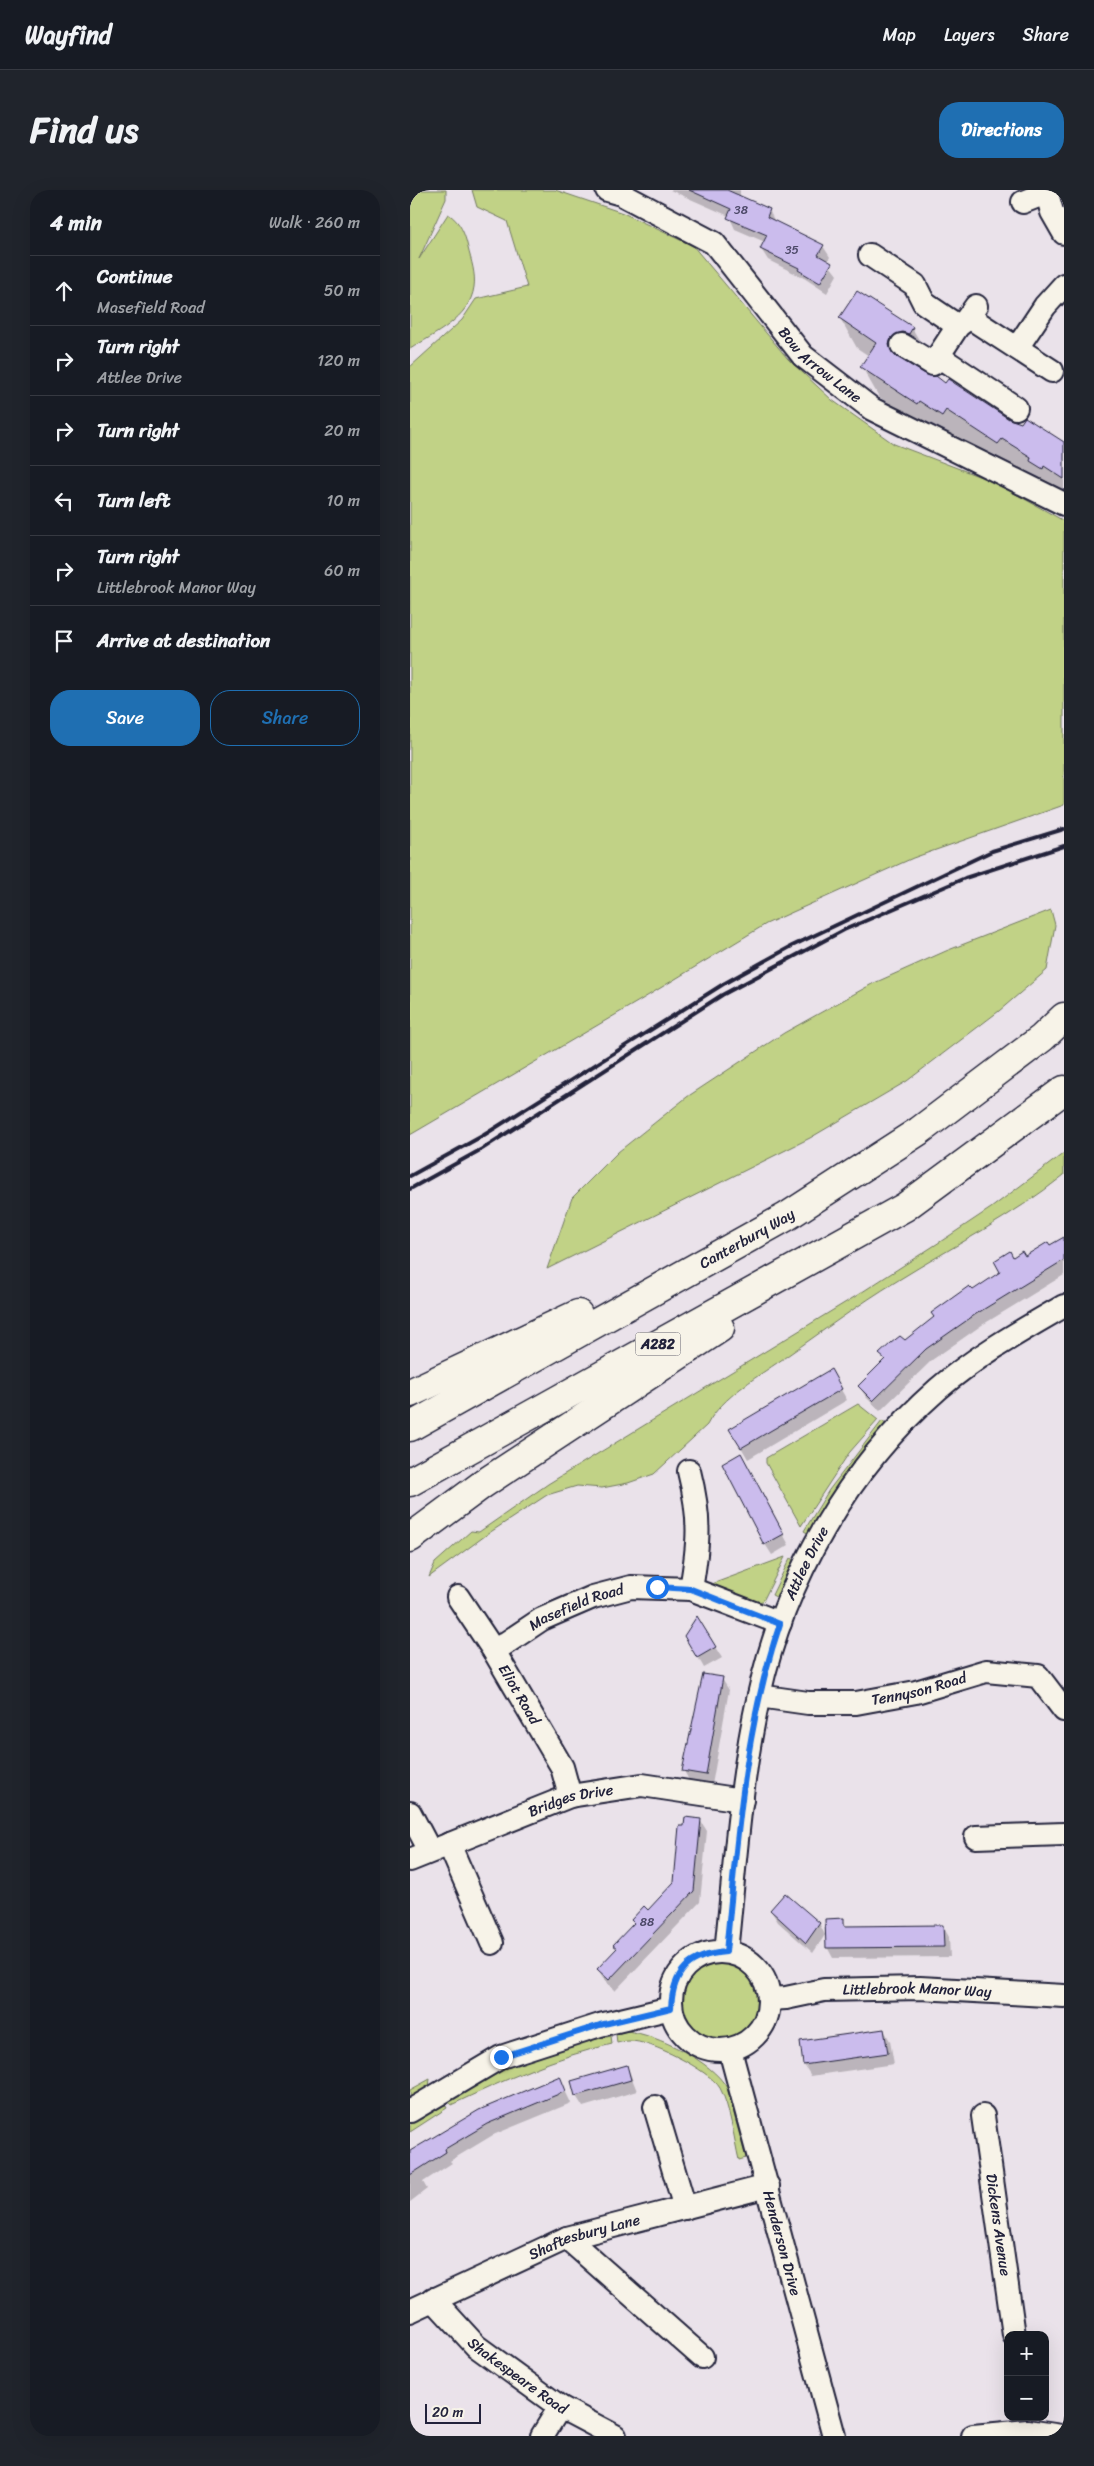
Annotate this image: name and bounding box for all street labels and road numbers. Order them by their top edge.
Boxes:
street label: Bow Arrow Lane [772,321,868,410]
street label: Canterbury Way [694,1201,800,1276]
road number: A282 [636,1332,680,1356]
street label: Attlee Drive [777,1521,836,1605]
street label: Masefield Road [523,1576,628,1638]
street label: Eliot Road [491,1659,548,1731]
street label: Tennyson Road [869,1664,971,1713]
street label: Bridges Drive [524,1777,615,1824]
street label: Littlebrook Manor Way [842,1975,992,2005]
street label: Dickens Avenue [978,2172,1019,2278]
street label: Henderson Drive [755,2187,809,2299]
street label: Shaftesbury Lane [524,2207,643,2267]
street label: Shakespeare Road [461,2331,573,2422]

